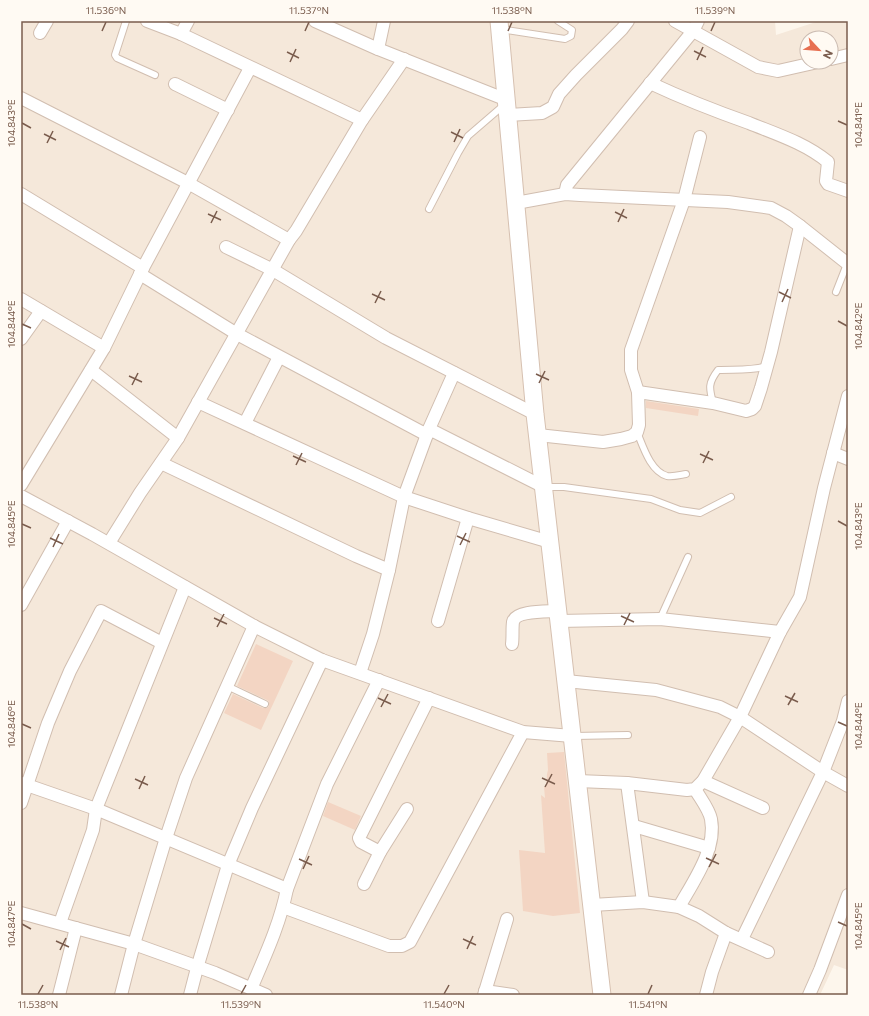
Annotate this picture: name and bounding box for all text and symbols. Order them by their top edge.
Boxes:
text: 11.536°N [86,4,126,16]
text: 11.537°N [289,4,329,16]
text: 11.538°N [492,4,532,16]
text: 11.539°N [695,4,735,16]
north arrow [799,30,839,70]
text: N [821,48,836,61]
text: 104.843°E [5,99,17,147]
text: 104.841°E [852,102,864,148]
text: 104.844°E [5,300,17,348]
text: 104.842°E [852,302,864,350]
text: 104.845°E [5,500,17,548]
text: 104.843°E [852,502,864,550]
text: 104.846°E [5,700,17,748]
text: 104.844°E [852,702,864,750]
text: 104.847°E [5,901,17,947]
text: 104.845°E [852,902,864,950]
text: 11.538°N [18,998,58,1010]
text: 11.539°N [221,998,261,1010]
text: 11.540°N [423,998,465,1010]
text: 11.541°N [629,998,667,1010]

